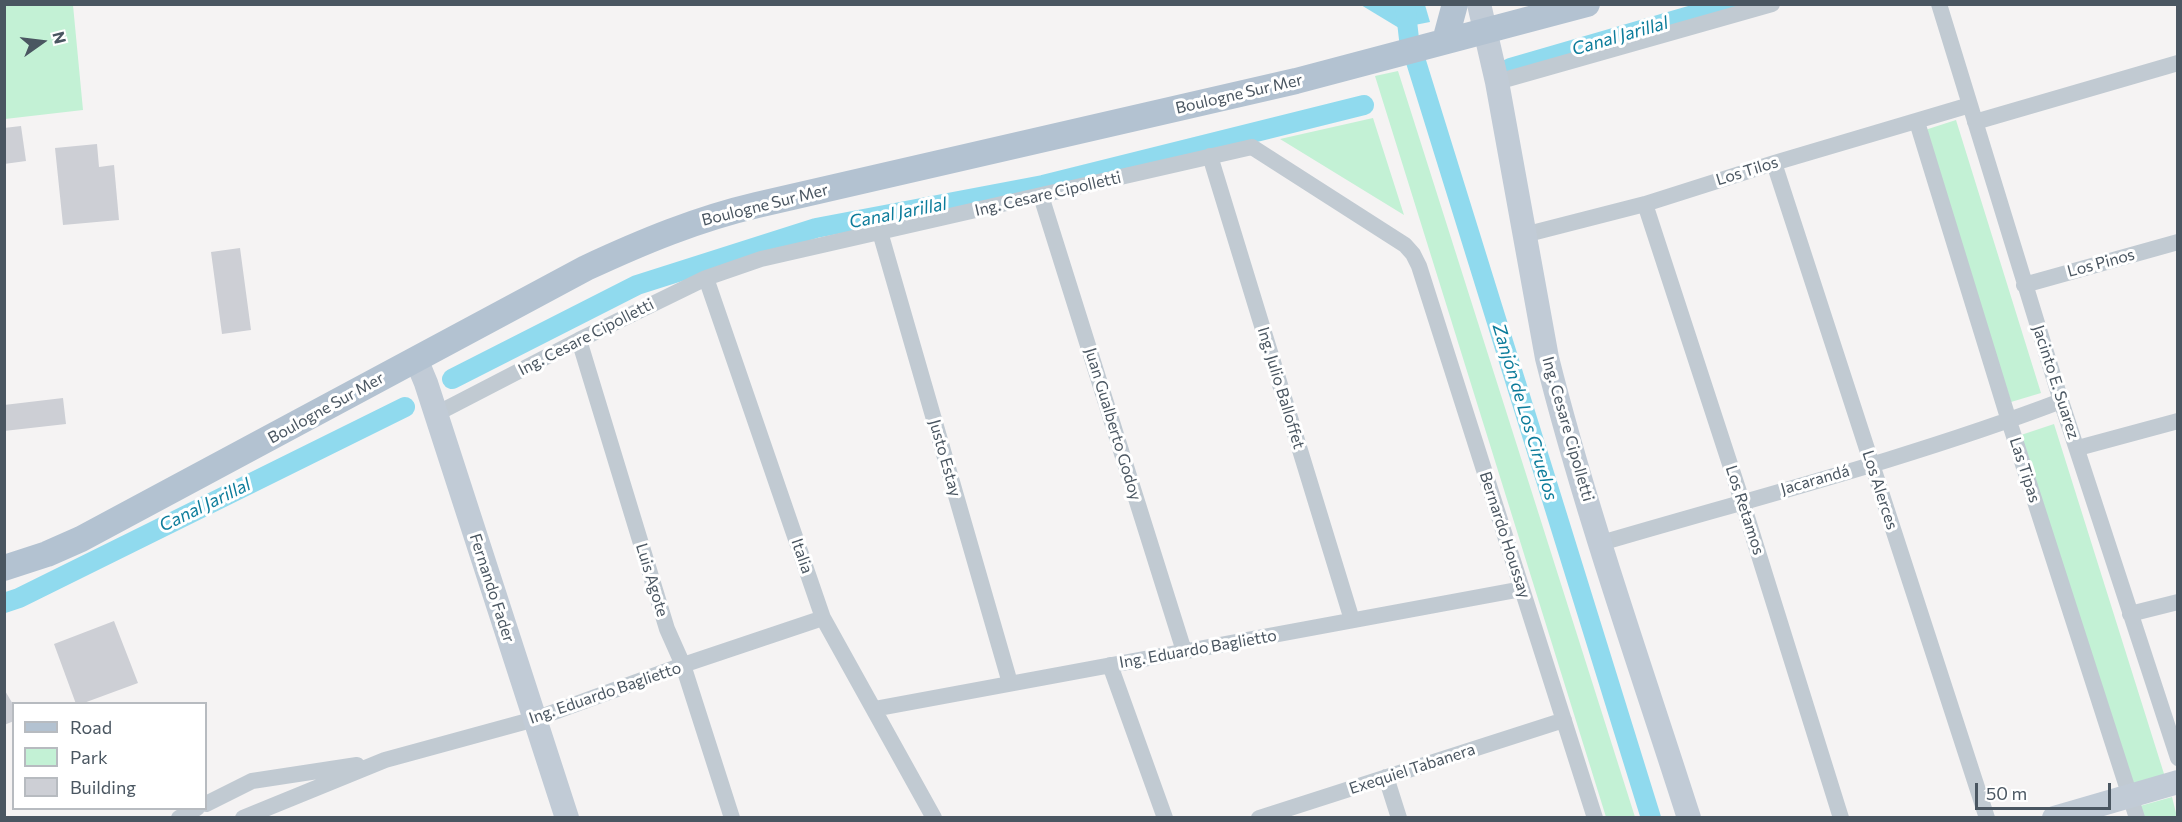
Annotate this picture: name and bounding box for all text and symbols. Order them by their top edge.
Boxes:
north arrow [12,12,72,72]
water label: Canal Jarillal [1569,12,1671,60]
text: N [49,29,71,46]
street label: Boulogne Sur Mer [1174,70,1304,118]
street label: Los Tilos [1714,152,1780,190]
street label: Ing. Cesare Cipolletti [973,168,1123,220]
street label: Boulogne Sur Mer [700,180,830,230]
water label: Canal Jarillal [847,193,949,233]
street label: Los Pinos [2065,245,2137,281]
street label: Ing. Cesare Cipolletti [515,294,657,380]
water label: Zanjón de Los Ciruelos [1488,321,1562,503]
street label: Jacinto E. Suarez [2029,323,2083,441]
street label: Ing. Julio Balloffet [1253,325,1309,451]
street label: Juan Gualberto Godoy [1081,345,1145,503]
street label: Ing. Cesare Cipolletti [1538,354,1598,504]
street label: Boulogne Sur Mer [265,368,387,448]
street label: Justo Estay [925,417,965,499]
street label: Las Tipas [2005,435,2045,505]
street label: Los Alerces [1858,448,1902,532]
street label: Jacarandá [1778,461,1852,499]
street label: Los Retamos [1722,463,1768,557]
street label: Bernardo Houssay [1475,469,1535,601]
water label: Canal Jarillal [156,474,254,536]
street label: Fernando Fader [465,531,519,645]
street label: Italia [787,536,817,576]
street label: Luis Agote [632,541,672,619]
street label: Ing. Eduardo Baglietto [1118,626,1278,672]
street label: Ing. Eduardo Baglietto [526,658,684,728]
legend [12,702,207,810]
text: Road [70,716,112,738]
street label: Exequiel Tabanera [1347,740,1477,798]
text: Park [70,746,108,768]
scale bar [1978,771,2114,809]
text: Building [70,776,136,798]
text: 50 m [1986,782,2027,804]

